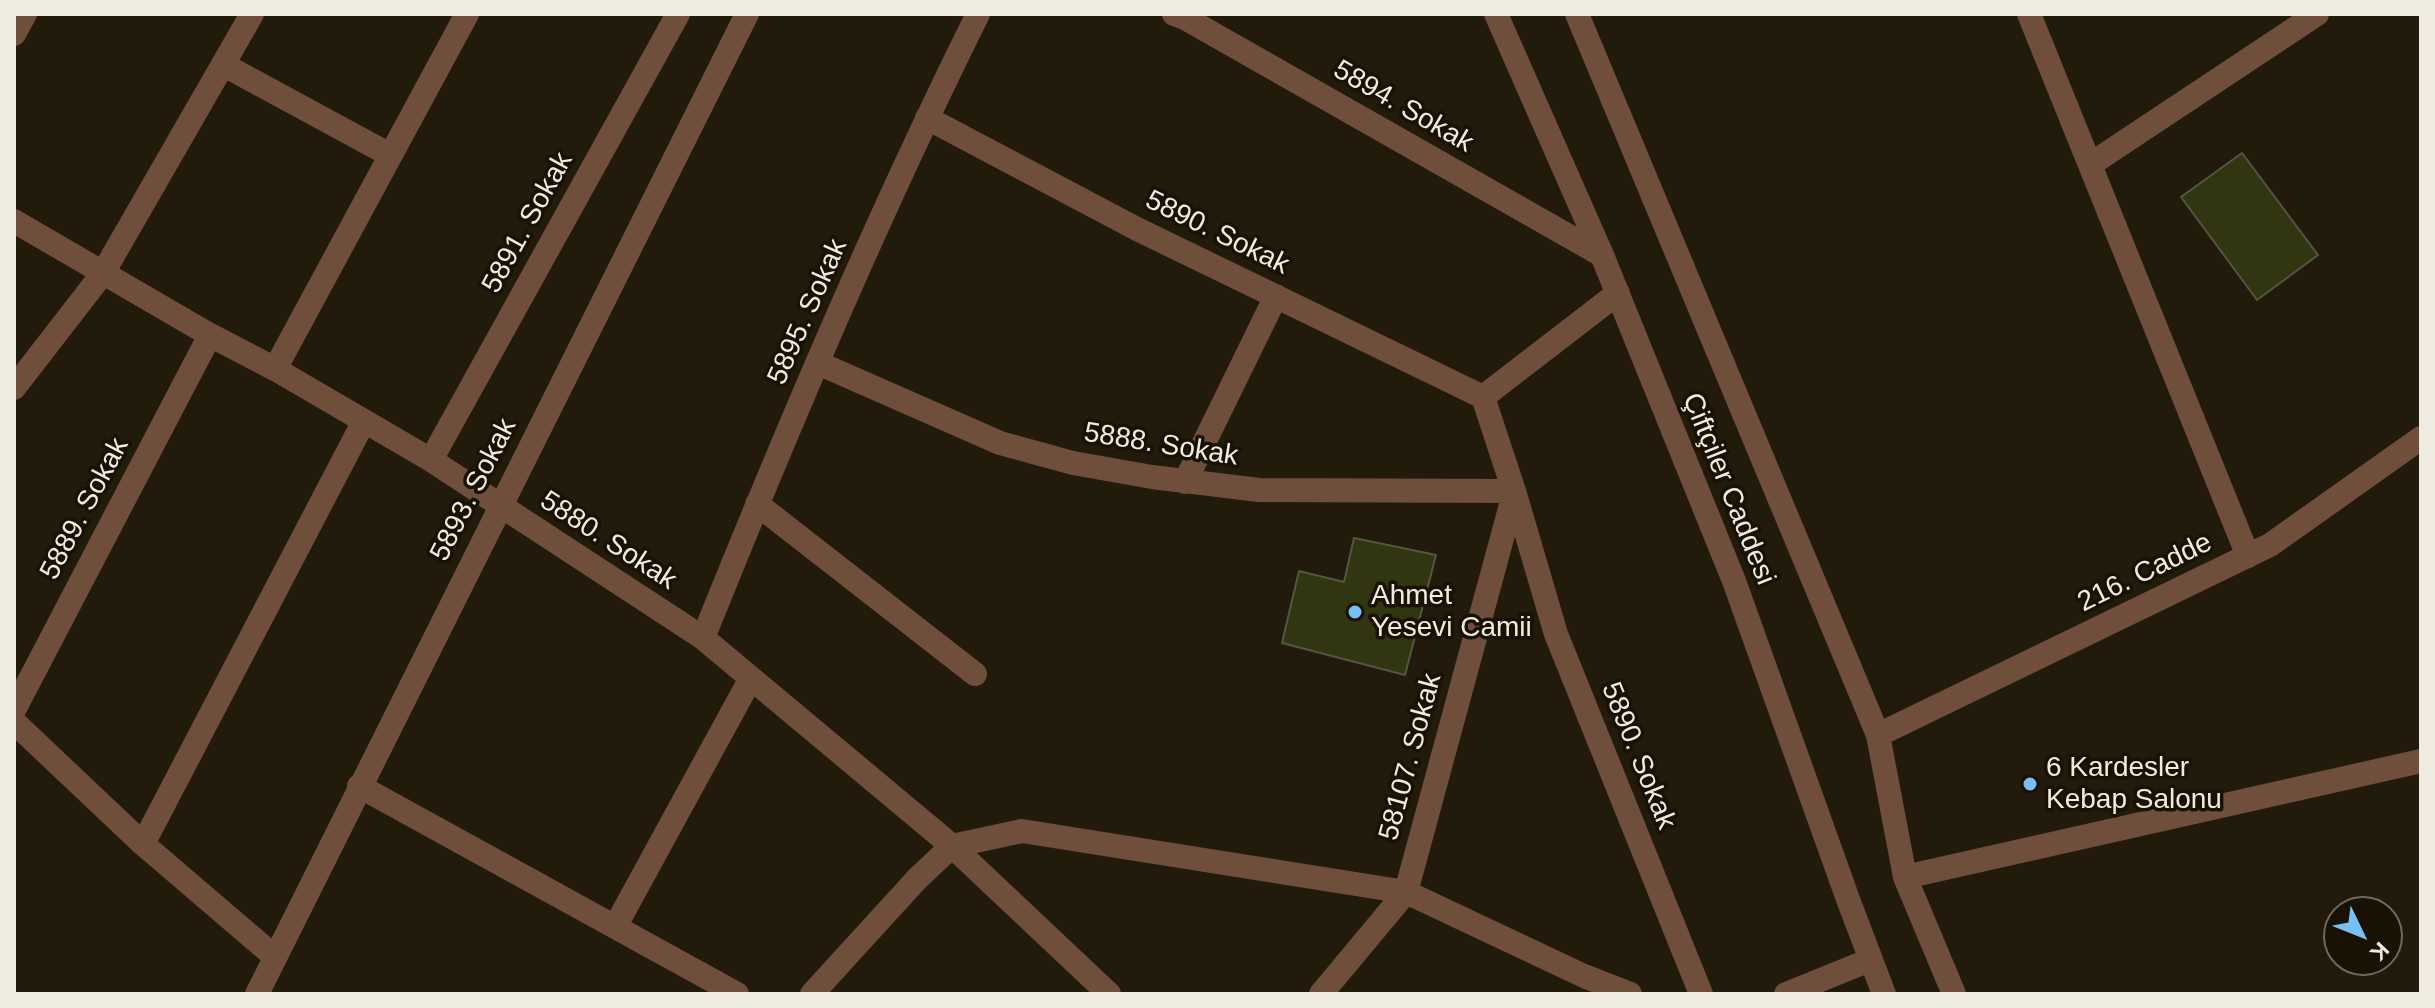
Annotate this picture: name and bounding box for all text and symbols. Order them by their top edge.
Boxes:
street label: 5894. Sokak [1327,54,1479,160]
street label: 5891. Sokak [476,147,580,299]
street label: 5890. Sokak [1140,184,1294,282]
street label: 5895. Sokak [761,234,855,390]
street label: Çiftçiler Caddesi [1674,388,1782,590]
street label: 5893. Sokak [424,413,524,567]
street label: 5888. Sokak [1081,416,1241,474]
street label: 5889. Sokak [34,432,136,586]
street label: 5880. Sokak [534,485,682,597]
street label: 216. Cadde [2073,526,2217,620]
place label: Ahmet Yesevi Camii [1371,579,1532,645]
marker: Ahmet Yesevi Camii [1346,603,1364,621]
street label: 58107. Sokak [1373,670,1449,844]
street label: 5890. Sokak [1593,678,1683,834]
place label: 6 Kardesler Kebap Salonu [2046,751,2222,817]
marker: 6 Kardesler Kebap Salonu [2021,775,2039,793]
north arrow [2323,896,2403,976]
text: K [2365,937,2394,966]

